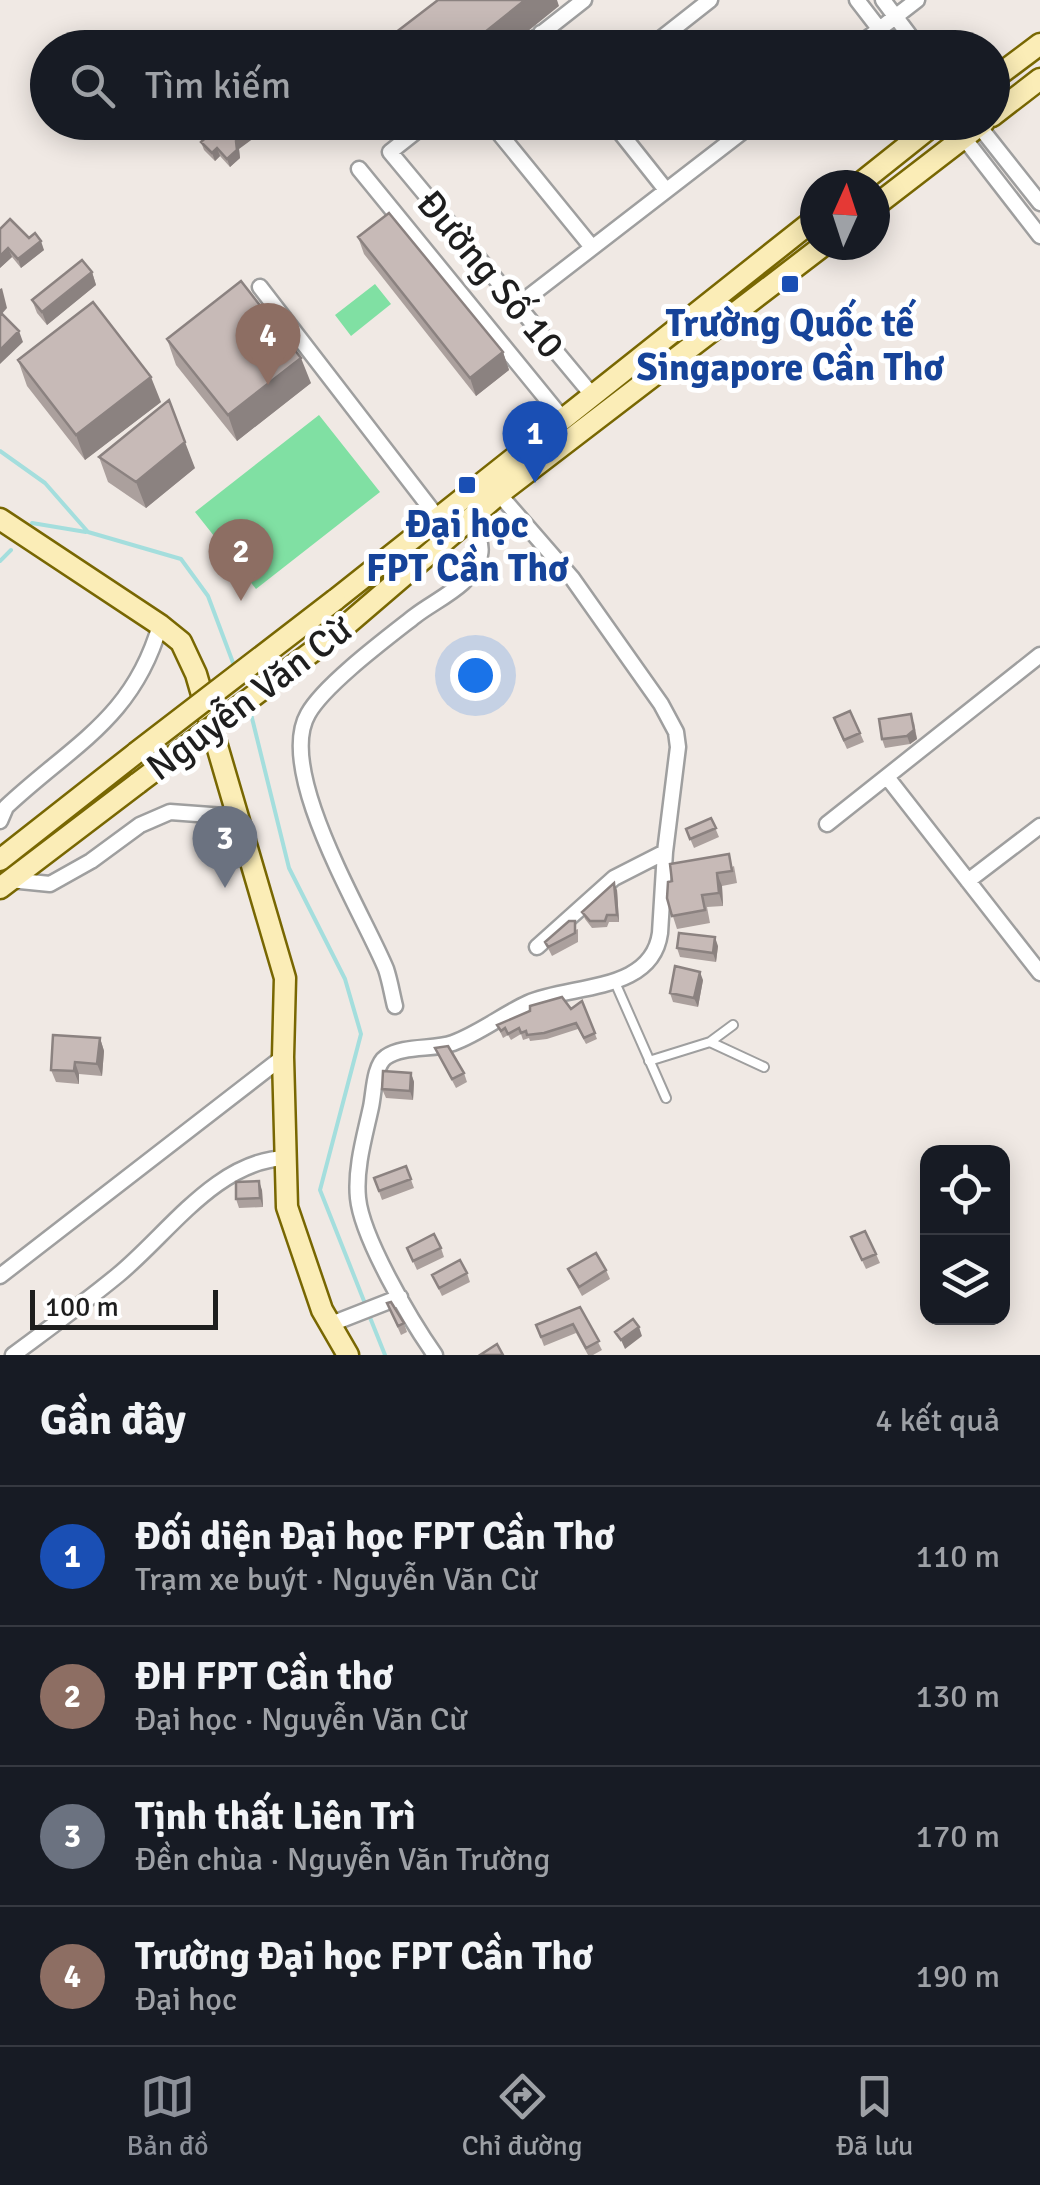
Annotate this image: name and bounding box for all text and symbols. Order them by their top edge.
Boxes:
search box [30,30,1010,140]
icon: search [65,58,120,113]
text: Tìm kiếm [145,62,291,109]
north arrow [800,170,890,260]
street label: Đường Số 10 [407,181,575,368]
marker: Trường Quốc tế Singapore Cần Thơ [779,273,801,295]
place label: Trường Quốc tế Singapore Cần Thơ [637,298,944,391]
pin: 4 [236,302,300,385]
pin: 1 [502,400,568,483]
marker: Đại học FPT Cần Thơ [456,474,478,496]
place label: Đại học FPT Cần Thơ [366,501,569,592]
pin: 2 [208,518,274,601]
street label: Nguyễn Văn Cừ [137,606,362,791]
your location [450,650,501,701]
pin: 3 [192,806,258,888]
map controls [920,1145,1010,1325]
button: locate [920,1145,1010,1235]
button: layers [920,1235,1010,1325]
scale bar [30,1285,218,1330]
text: 100 m [45,1290,119,1324]
text: Gần đây [40,1395,186,1446]
text: 4 kết quả [875,1401,1000,1440]
text: Đối diện Đại học FPT Cần Thơ [135,1513,614,1560]
text: 1 [64,1537,81,1576]
text: 110 m [916,1537,1000,1576]
text: Trạm xe buýt · Nguyễn Văn Cừ [135,1560,538,1599]
text: ĐH FPT Cần thơ [135,1653,392,1700]
text: 2 [64,1677,81,1716]
text: 130 m [916,1677,1000,1716]
text: Đại học · Nguyễn Văn Cừ [135,1700,467,1739]
text: Tịnh thất Liên Trì [135,1793,416,1840]
text: 3 [64,1817,81,1856]
text: 170 m [916,1817,1000,1856]
text: Đền chùa · Nguyễn Văn Trường [135,1840,551,1879]
text: Trường Đại học FPT Cần Thơ [135,1933,592,1980]
text: 4 [64,1957,81,1996]
text: 190 m [916,1957,1000,1996]
text: Đại học [135,1980,237,2019]
tab: Bản đồ [127,2069,209,2163]
tab: Chỉ đường [462,2069,583,2163]
tab: Đã lưu [836,2069,913,2163]

